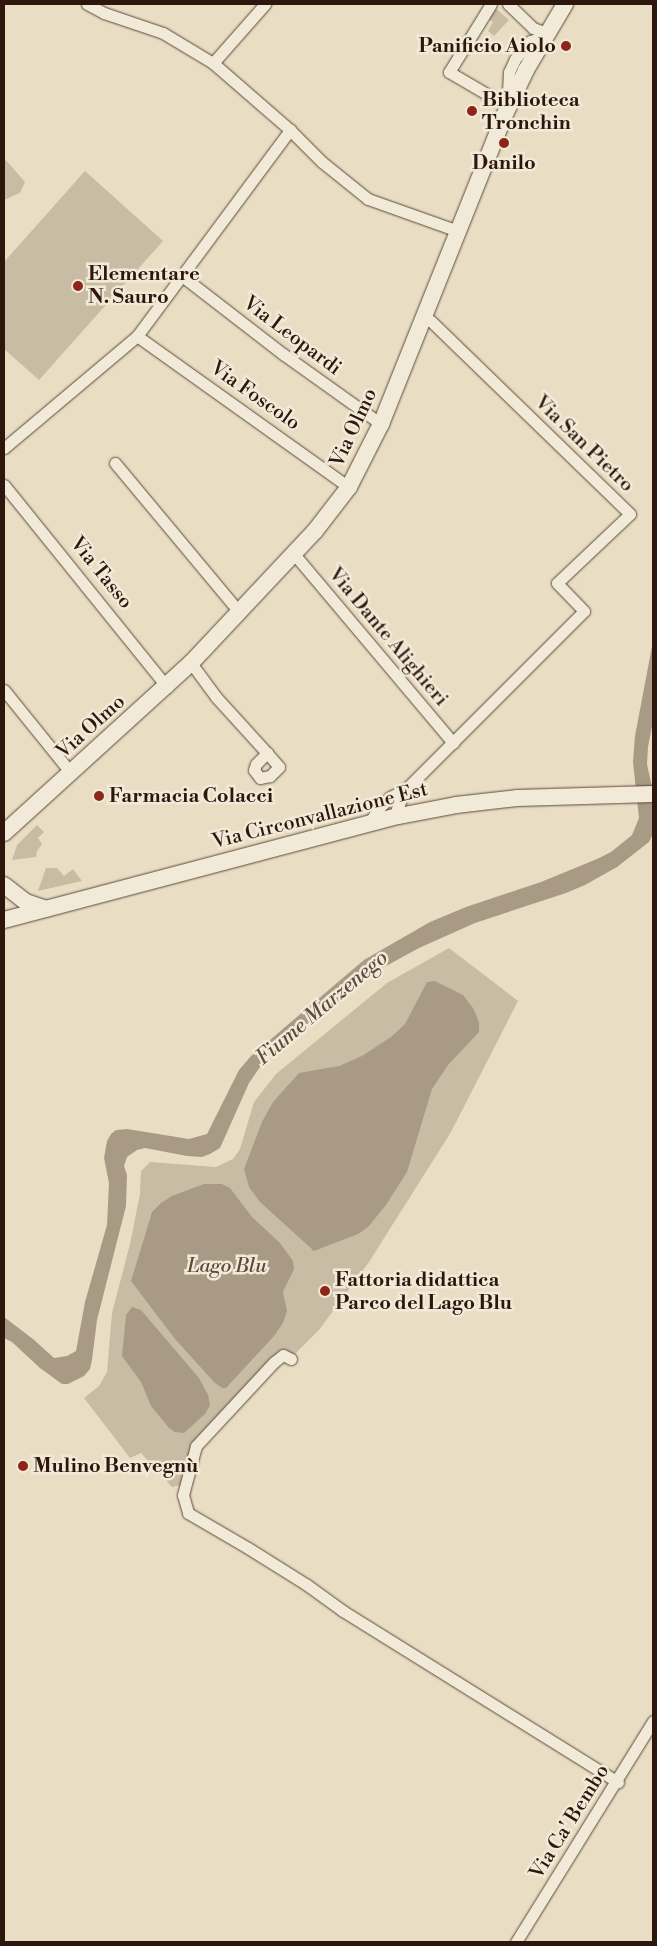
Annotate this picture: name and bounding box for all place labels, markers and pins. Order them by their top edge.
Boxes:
place label: Panificio Aiolo [419,34,556,58]
marker: Panificio Aiolo [560,40,572,52]
place label: Biblioteca Tronchin [482,88,580,135]
marker: Biblioteca Tronchin [466,105,478,117]
marker: Danilo [498,137,510,149]
place label: Danilo [472,151,536,175]
place label: Elementare N. Sauro [88,262,200,309]
marker: Elementare N. Sauro [72,280,84,292]
place label: Farmacia Colacci [109,784,273,808]
marker: Farmacia Colacci [93,790,105,802]
place label: Fattoria didattica Parco del Lago Blu [335,1268,512,1315]
marker: Fattoria didattica Parco del Lago Blu [319,1285,331,1297]
place label: Mulino Benvegnù [33,1454,198,1478]
marker: Mulino Benvegnù [17,1460,29,1472]

